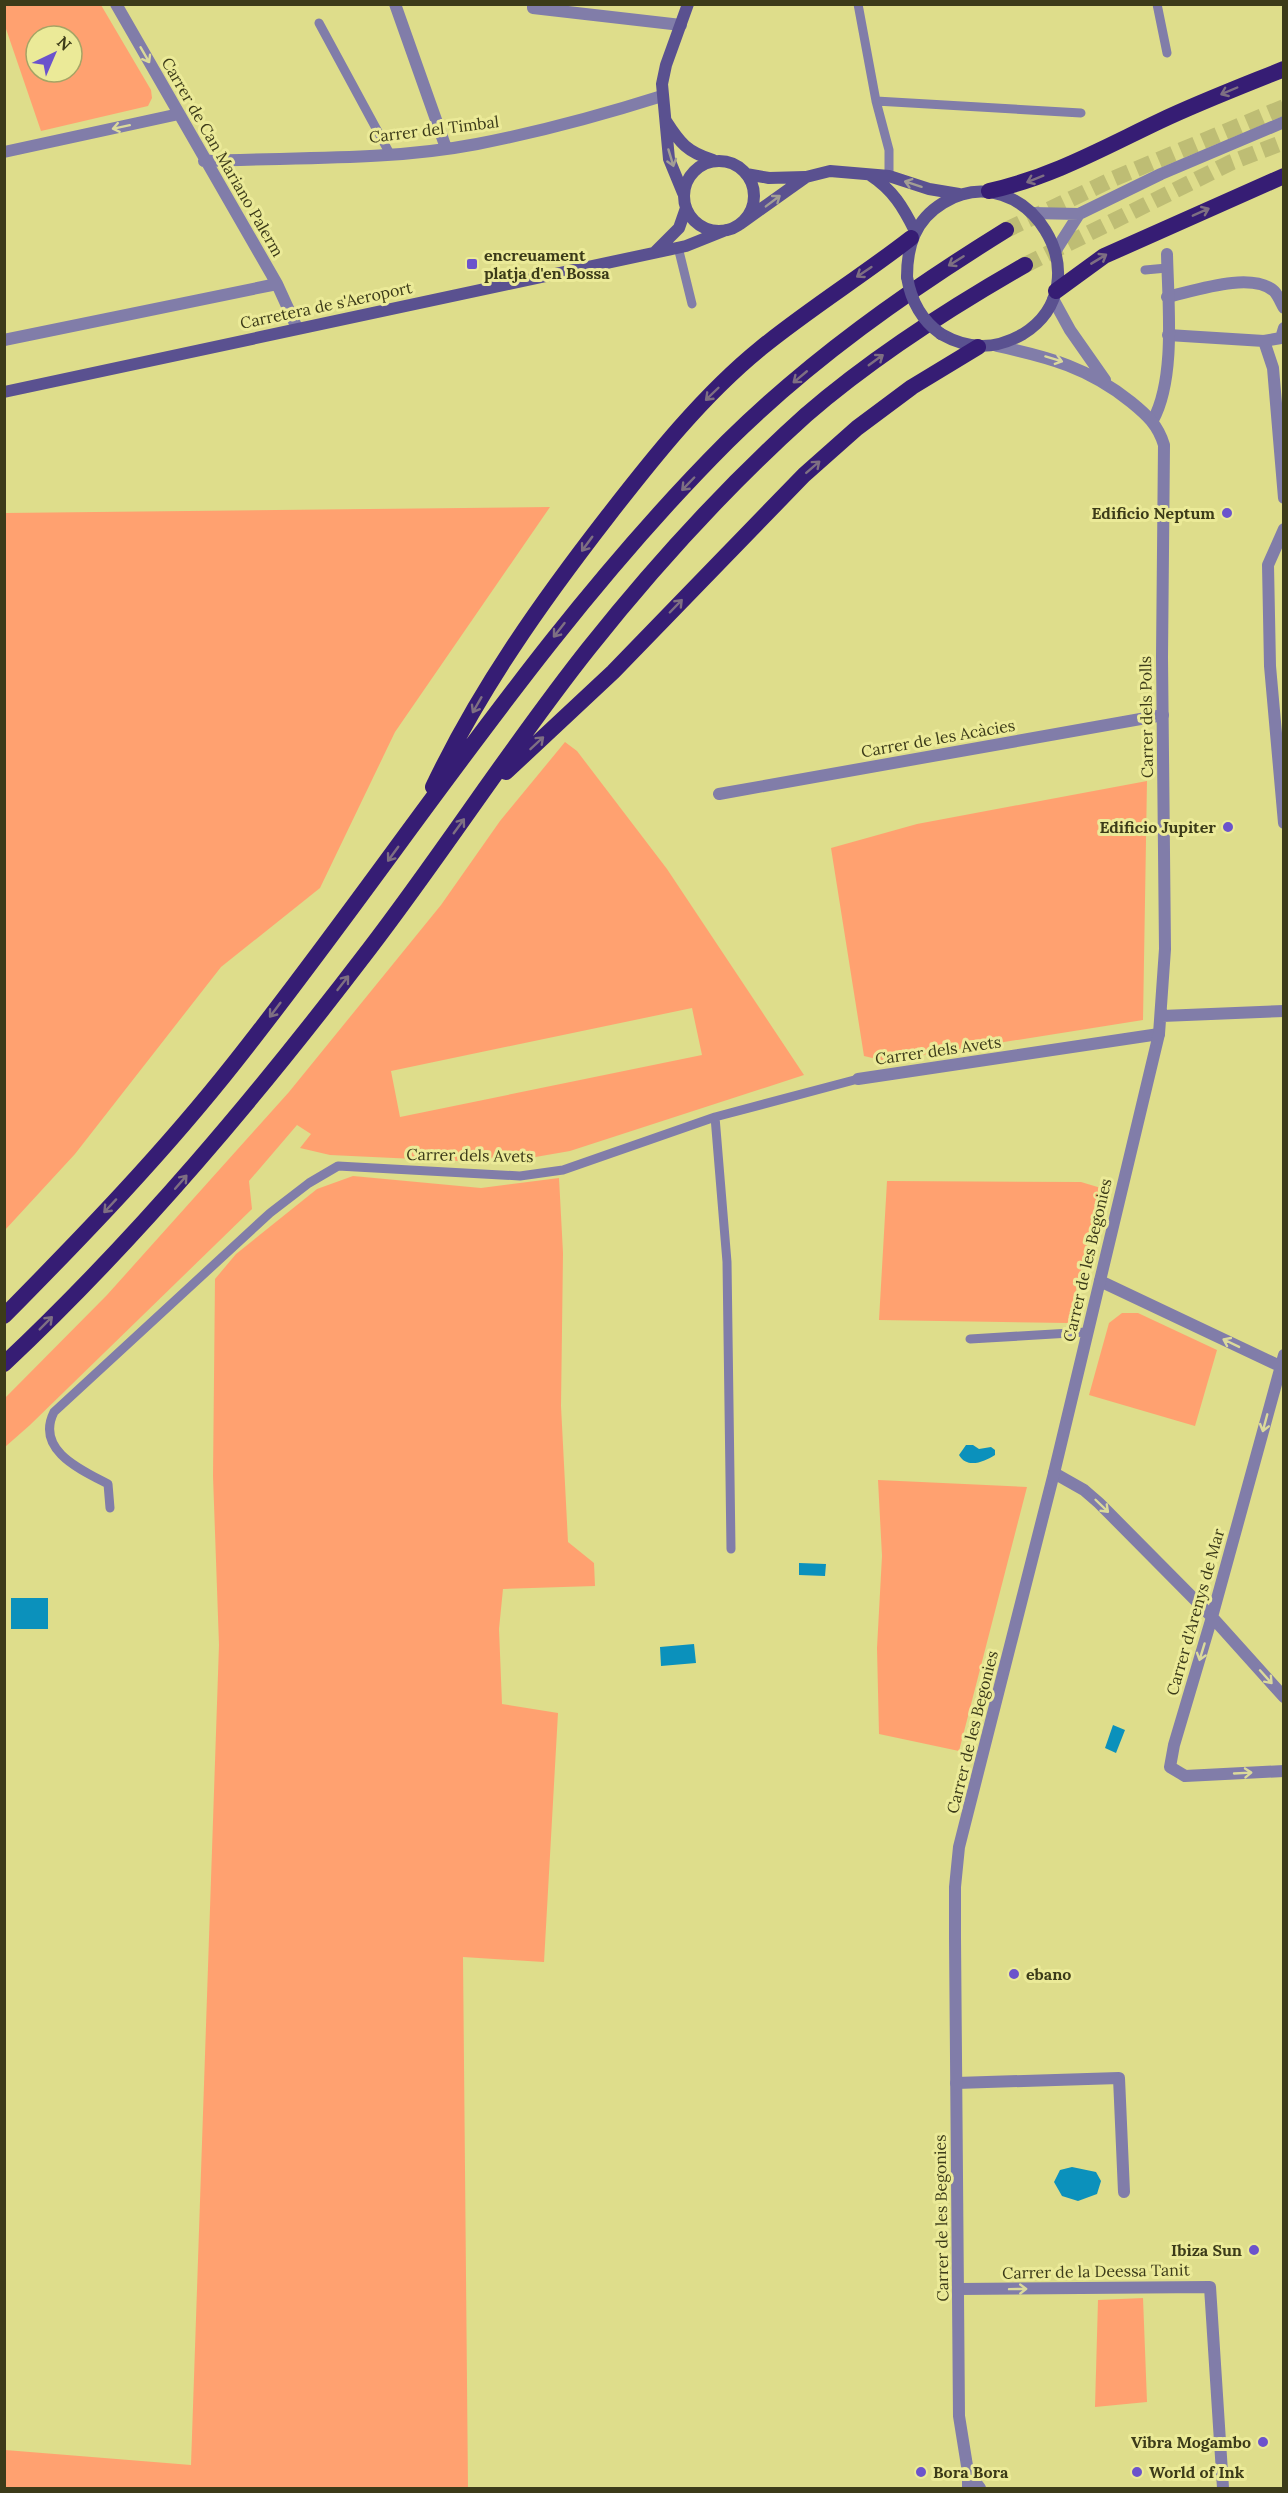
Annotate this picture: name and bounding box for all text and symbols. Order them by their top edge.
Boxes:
north arrow [24,24,84,84]
text: N [53,32,76,55]
one-way arrow [139,46,151,63]
street label: Carrer de Can Mariano Palerm [158,54,288,260]
one-way arrow [1221,86,1239,97]
street label: Carrer del Timbal [368,111,500,147]
one-way arrow [112,121,131,133]
one-way arrow [666,148,677,167]
one-way arrow [1026,174,1045,185]
one-way arrow [904,178,923,189]
one-way arrow [765,194,781,207]
one-way arrow [1191,205,1209,217]
place label: encreuament platja d'en Bossa [484,245,610,283]
one-way arrow [1090,253,1107,265]
one-way arrow [948,255,965,267]
marker: encreuament platja d'en Bossa [465,257,479,271]
one-way arrow [856,267,873,279]
street label: Carretera de s'Aeroport [238,277,415,333]
one-way arrow [868,354,884,367]
one-way arrow [1044,354,1063,365]
one-way arrow [792,370,808,383]
one-way arrow [705,387,720,402]
one-way arrow [805,460,820,474]
one-way arrow [680,476,695,491]
place label: Edificio Neptum [1091,503,1215,523]
marker: Edificio Neptum [1220,506,1234,520]
one-way arrow [581,535,593,551]
one-way arrow [669,599,683,614]
one-way arrow [553,622,566,638]
street label: Carrer dels Polls [1135,656,1157,778]
one-way arrow [471,696,483,713]
street label: Carrer de les Acàcies [859,715,1017,761]
one-way arrow [530,736,545,750]
place label: Edificio Jupiter [1099,817,1216,837]
one-way arrow [452,819,465,835]
marker: Edificio Jupiter [1221,820,1235,834]
one-way arrow [387,846,399,862]
one-way arrow [336,975,349,991]
one-way arrow [269,1001,282,1017]
street label: Carrer dels Avets [874,1031,1002,1069]
street label: Carrer dels Avets [406,1144,534,1166]
one-way arrow [174,1175,188,1190]
street label: Carrer de les Begonies [1058,1176,1116,1344]
one-way arrow [103,1199,118,1214]
one-way arrow [39,1315,54,1330]
one-way arrow [1222,1337,1240,1349]
one-way arrow [1258,1413,1270,1432]
one-way arrow [1094,1499,1109,1514]
street label: Carrer d'Arenys de Mar [1162,1526,1228,1698]
one-way arrow [1196,1642,1207,1661]
street label: Carrer de les Begonies [942,1649,1002,1815]
one-way arrow [1259,1669,1273,1684]
one-way arrow [1232,1768,1252,1779]
place label: ebano [1026,1964,1071,1984]
marker: ebano [1007,1967,1021,1981]
street label: Carrer de les Begonies [930,2134,952,2302]
place label: Ibiza Sun [1171,2240,1242,2260]
marker: Ibiza Sun [1247,2243,1261,2257]
street label: Carrer de la Deessa Tanit [1002,2259,1191,2283]
one-way arrow [1007,2283,1027,2295]
place label: Vibra Mogambo [1131,2432,1251,2452]
marker: Vibra Mogambo [1256,2435,1270,2449]
place label: Bora Bora [933,2462,1009,2482]
place label: World of Ink [1149,2462,1245,2482]
marker: Bora Bora [914,2465,928,2479]
marker: World of Ink [1130,2465,1144,2479]

